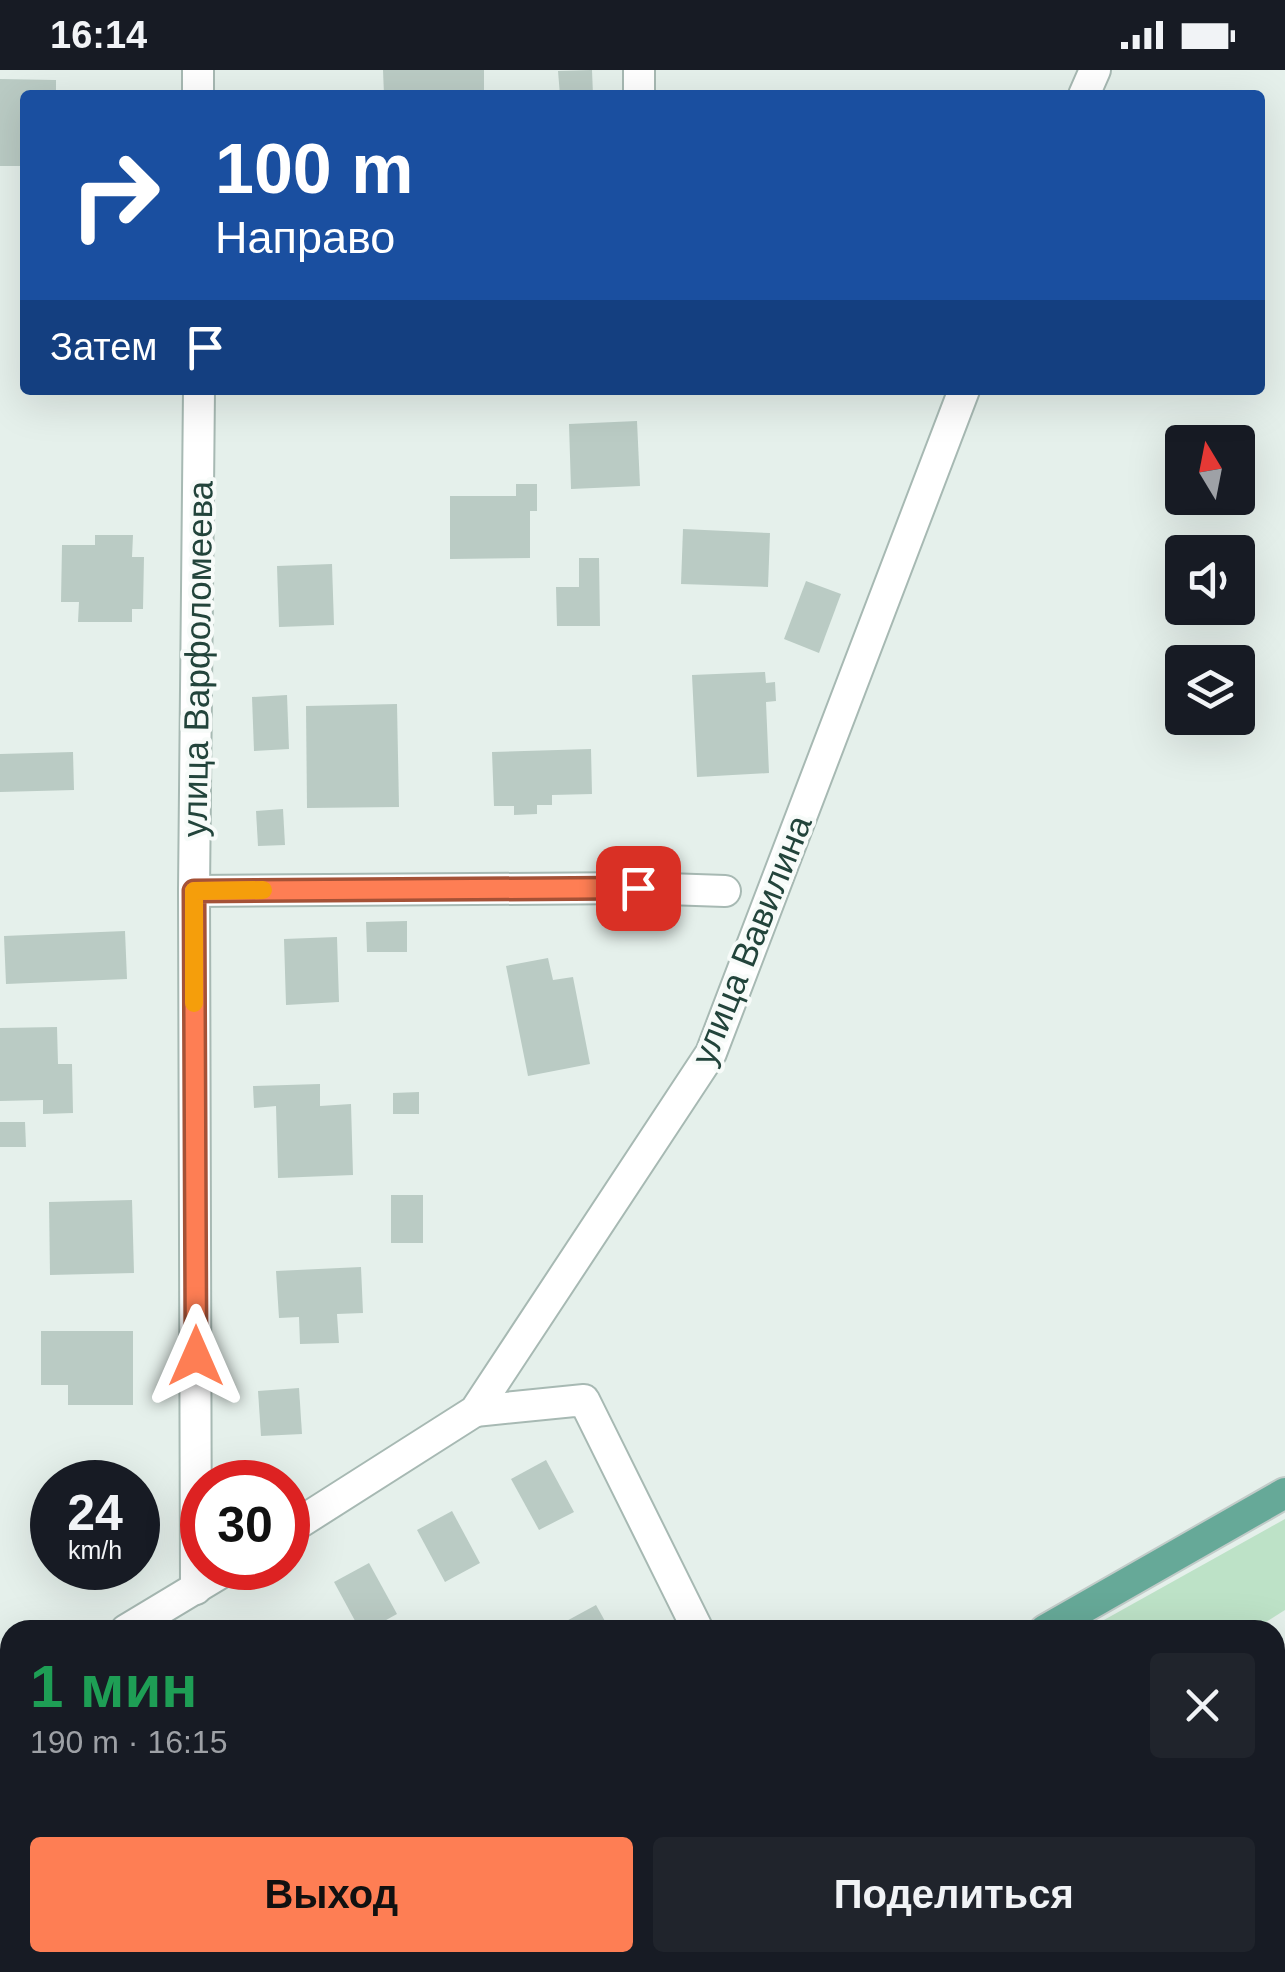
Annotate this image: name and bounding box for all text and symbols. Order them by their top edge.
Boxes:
text: 16:14 [50,14,147,56]
icon: right [50,130,180,260]
text: 100 m [215,130,413,208]
text: Направо [215,212,395,263]
icon: arrive [178,320,233,375]
text: Затем [50,326,158,368]
north arrow [1165,425,1255,515]
map controls [1165,425,1255,735]
street label: улица Варфоломеева [174,480,220,838]
button: sound [1165,535,1255,625]
button: layers [1165,645,1255,735]
street label: улица Вавилина [683,809,819,1070]
pin [596,846,681,931]
icon: arrive [611,861,666,916]
position arrow [144,1304,248,1408]
speed limit sign: 30 [180,1460,310,1590]
text: 24 [67,1485,123,1541]
text: km/h [68,1536,122,1564]
text: 1 мин [30,1653,198,1720]
button: close [1150,1653,1255,1758]
text: 190 m · 16:15 [30,1724,227,1760]
button: Выход [30,1837,633,1952]
button: Поделиться [653,1837,1255,1952]

